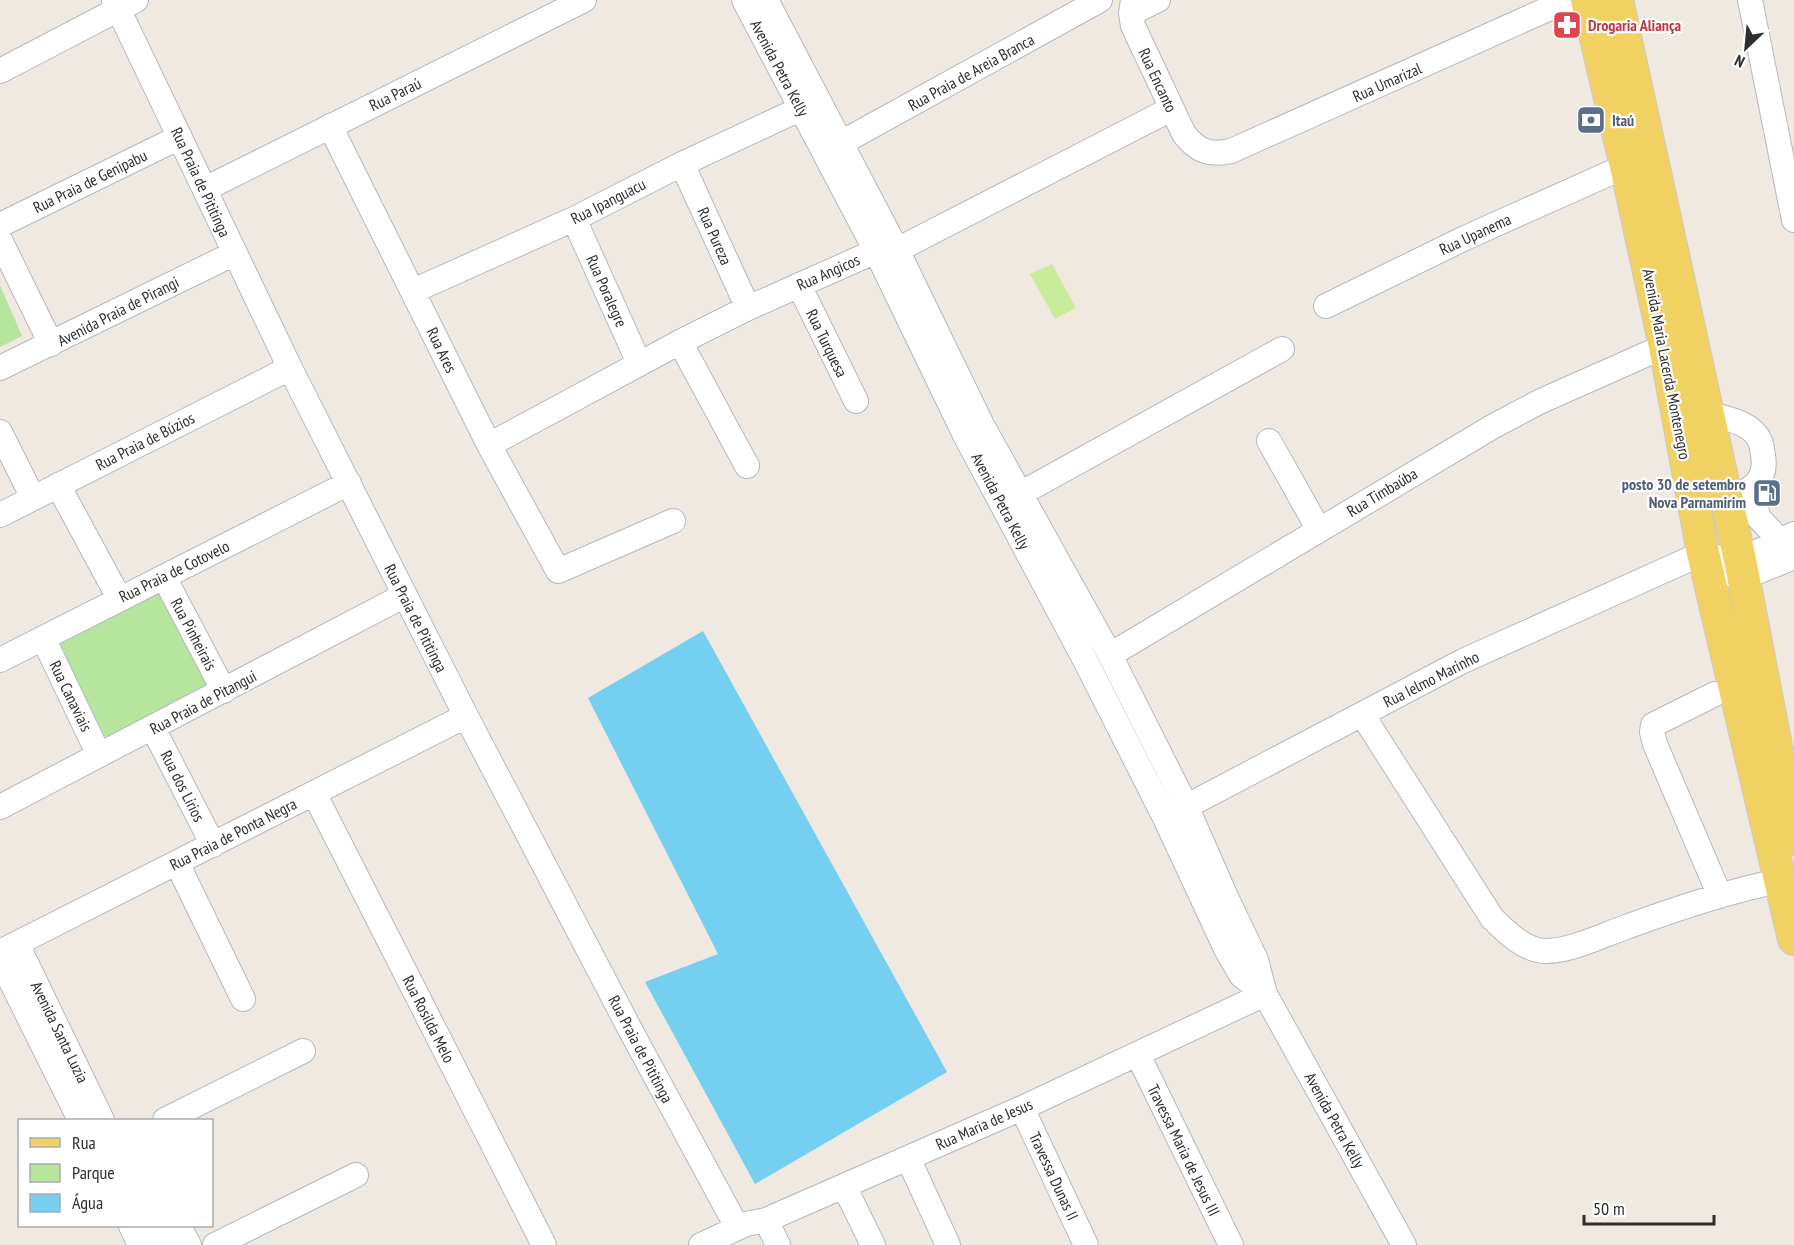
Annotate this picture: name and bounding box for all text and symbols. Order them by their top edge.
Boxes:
pharmacy icon: Drogaria Aliança [1551,9,1583,41]
place label: Drogaria Aliança [1588,15,1682,35]
street label: Avenida Petra Kelly [746,16,814,120]
north arrow [1716,18,1776,78]
street label: Rua Praia de Areia Branca [904,29,1038,115]
street label: Rua Encanto [1134,45,1182,115]
text: N [1731,51,1748,72]
street label: Rua Umarizal [1349,58,1425,106]
street label: Rua Paraú [366,73,424,115]
bank icon: Itaú [1575,104,1607,136]
place label: Itaú [1612,110,1634,130]
street label: Rua Praia de Pititinga [167,124,235,240]
street label: Rua Praia de Genipabu [30,145,150,217]
street label: Rua Ipanguacu [567,174,649,228]
street label: Rua Pureza [693,204,737,268]
street label: Rua Upanema [1436,209,1514,259]
street label: Rua Angicos [793,249,863,295]
street label: Rua Poralegre [582,252,632,330]
street label: Avenida Maria Lacerda Montenegro [1639,267,1695,461]
street label: Avenida Praia de Pirangi [54,272,182,350]
street label: Rua Turquesa [802,306,852,380]
street label: Rua Ares [423,324,461,376]
street label: Rua Praia de Búzios [92,408,198,474]
street label: Avenida Petra Kelly [967,449,1035,553]
street label: Rua Timbaúba [1343,463,1421,521]
place label: posto 30 de setembro Nova Parnamirim [1622,474,1746,512]
fuel station icon: posto 30 de setembro Nova Parnamirim [1751,477,1783,509]
street label: Rua Praia de Cotovelo [115,536,233,606]
street label: Rua Praia de Pititinga [380,560,452,676]
street label: Rua Pinheirais [167,594,221,674]
street label: Rua Ielmo Marinho [1380,646,1482,712]
street label: Rua Canaviais [45,657,97,735]
street label: Rua Praia de Pitangui [146,665,260,739]
street label: Rua dos Lírios [157,747,209,825]
street label: Rua Praia de Ponta Negra [166,793,300,875]
street label: Rua Rosilda Melo [398,972,460,1066]
street label: Avenida Santa Luzia [27,978,93,1086]
street label: Rua Praia de Pititinga [604,992,678,1106]
street label: Avenida Petra Kelly [1300,1069,1370,1171]
street label: Travessa Maria de Jesus III [1143,1081,1225,1219]
street label: Rua Maria de Jesus [933,1094,1035,1154]
legend [18,1119,213,1227]
street label: Travessa Dunas II [1025,1129,1083,1223]
text: Rua [72,1131,96,1154]
text: Parque [72,1161,115,1184]
scale bar [1584,1188,1714,1226]
text: Água [72,1191,103,1214]
text: 50 m [1593,1197,1625,1220]

